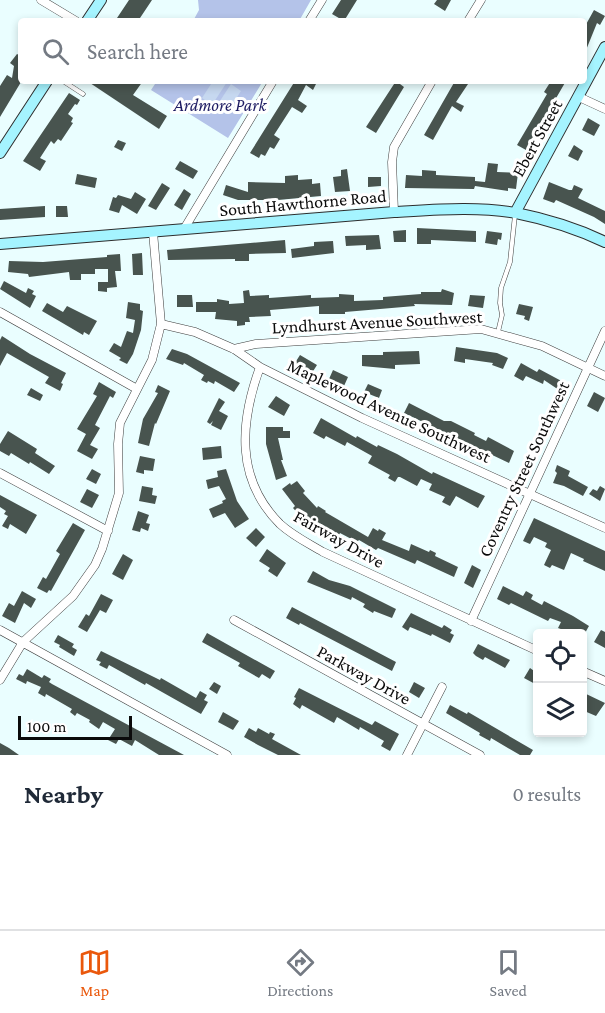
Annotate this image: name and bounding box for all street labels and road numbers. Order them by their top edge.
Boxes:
street label: Ebert Street [508,95,567,180]
street label: South Hawthorne Road [219,186,388,220]
street label: Lyndhurst Avenue Southwest [271,306,484,338]
street label: Maplewood Avenue Southwest [284,355,495,467]
street label: Coventry Street Southwest [475,377,574,560]
street label: Fairway Drive [290,506,388,572]
street label: Parkway Drive [314,641,414,709]

